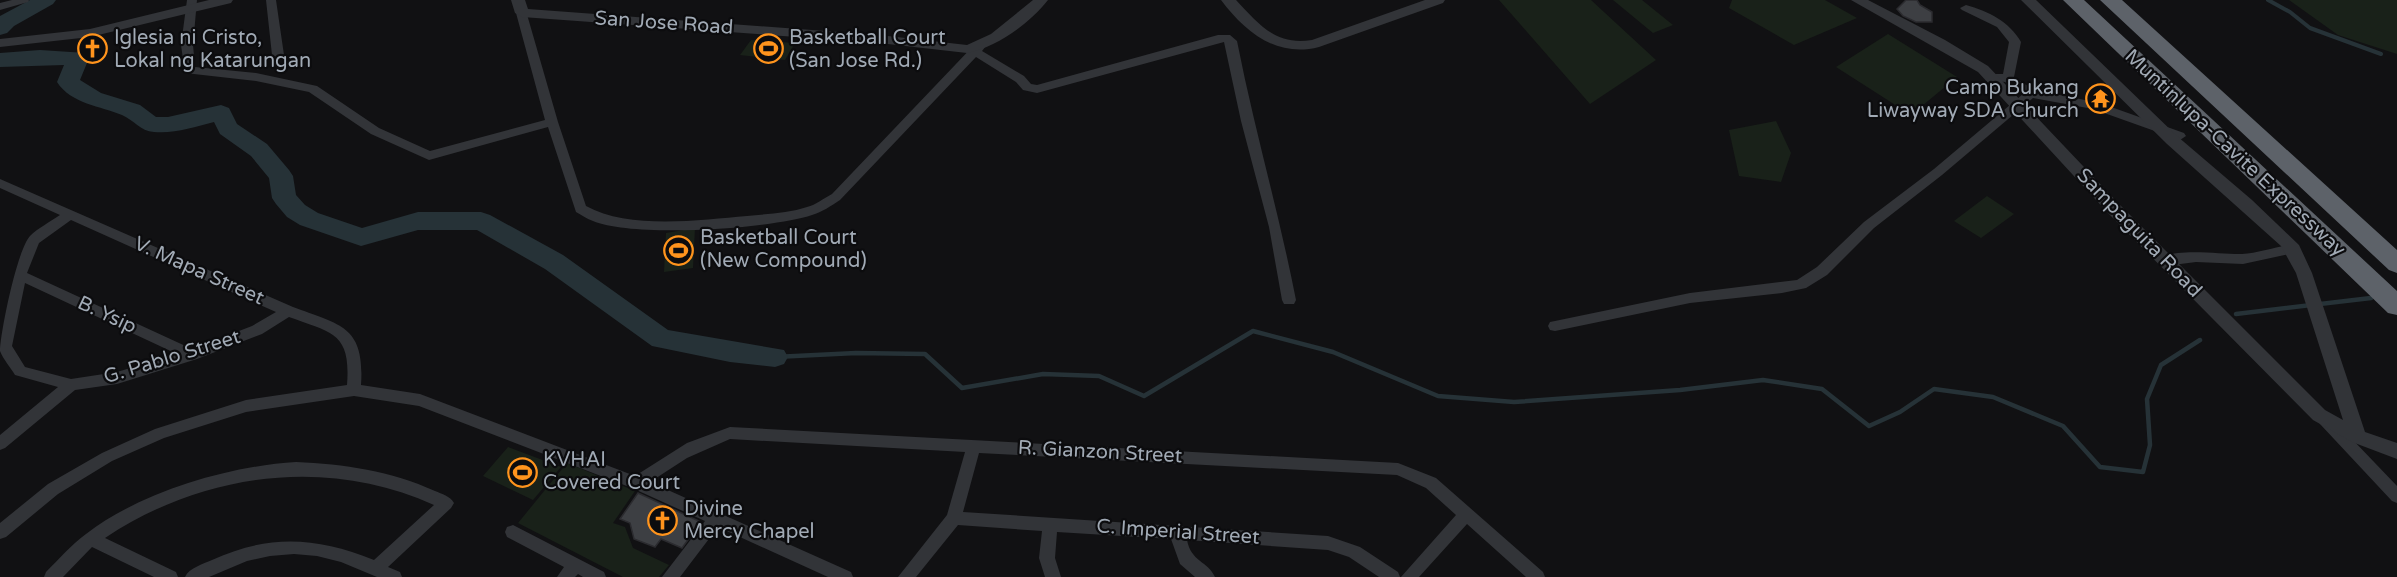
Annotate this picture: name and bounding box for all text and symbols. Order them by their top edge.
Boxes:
street label: San Jose Road [594,6,734,40]
place label: Iglesia ni Cristo, Lokal ng Katarungan [114,26,311,73]
place label: Basketball Court (San Jose Rd.) [789,26,946,73]
church icon: Iglesia ni Cristo, Lokal ng Katarungan [77,33,109,65]
sports icon: Basketball Court (San Jose Rd.) [752,33,784,65]
street label: Muntinlupa-Cavite Expressway [2120,44,2351,262]
place label: Camp Bukang Liwayway SDA Church [1867,76,2079,123]
temple icon: Camp Bukang Liwayway SDA Church [2084,83,2116,115]
street label: Sampaguita Road [2071,164,2207,302]
place label: Basketball Court (New Compound) [700,226,867,273]
street label: V. Mapa Street [130,232,268,311]
sports icon: Basketball Court (New Compound) [663,234,695,266]
street label: B. Ysip [74,291,140,339]
street label: G. Pablo Street [101,325,244,389]
street label: R. Gianzon Street [1017,436,1183,468]
place label: KVHAI Covered Court [543,448,680,495]
sports icon: KVHAI Covered Court [506,456,538,488]
place label: Divine Mercy Chapel [684,497,815,544]
church icon: Divine Mercy Chapel [647,505,679,537]
street label: C. Imperial Street [1096,514,1261,550]

